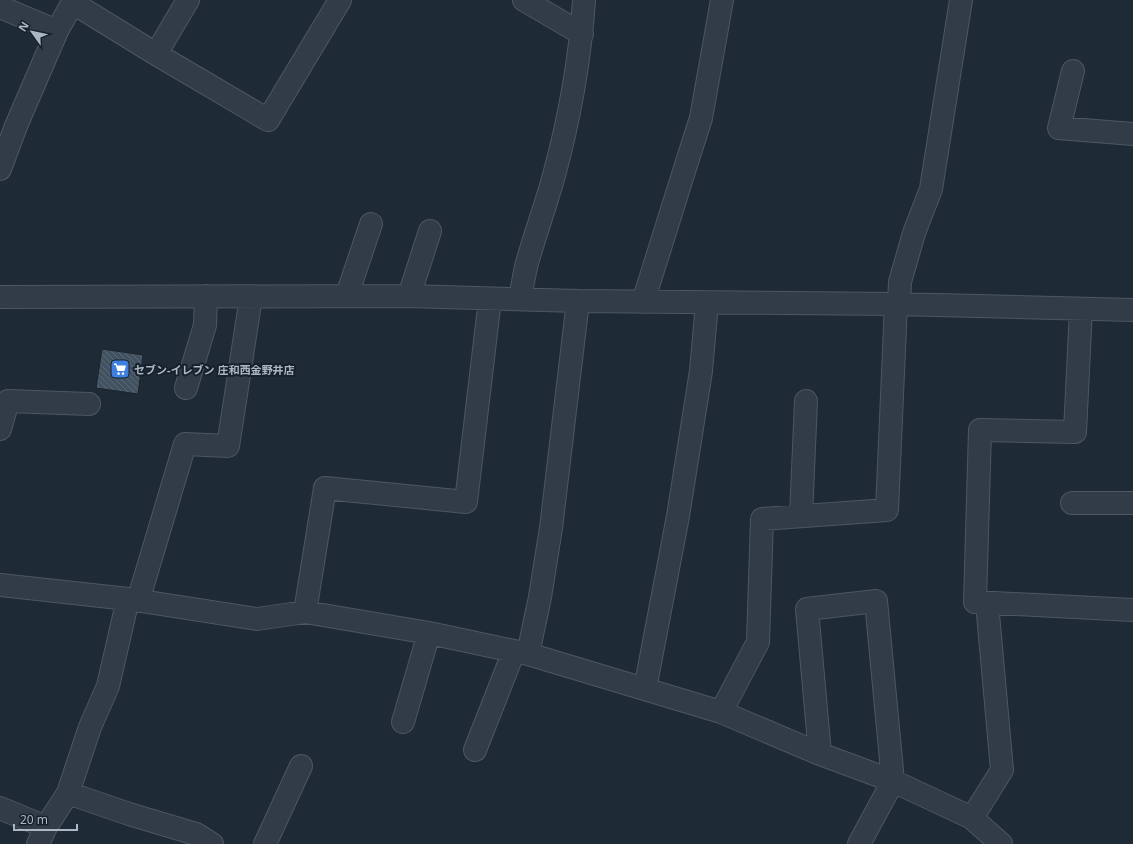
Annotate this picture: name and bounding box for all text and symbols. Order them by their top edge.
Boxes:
north arrow [12,12,52,52]
text: N [14,18,32,34]
supermarket icon: セブン-イレブン 庄和西金野井店 [109,358,131,380]
place label: セブン-イレブン 庄和西金野井店 [134,362,294,377]
scale bar [14,806,77,832]
text: 20 m [20,811,48,828]

